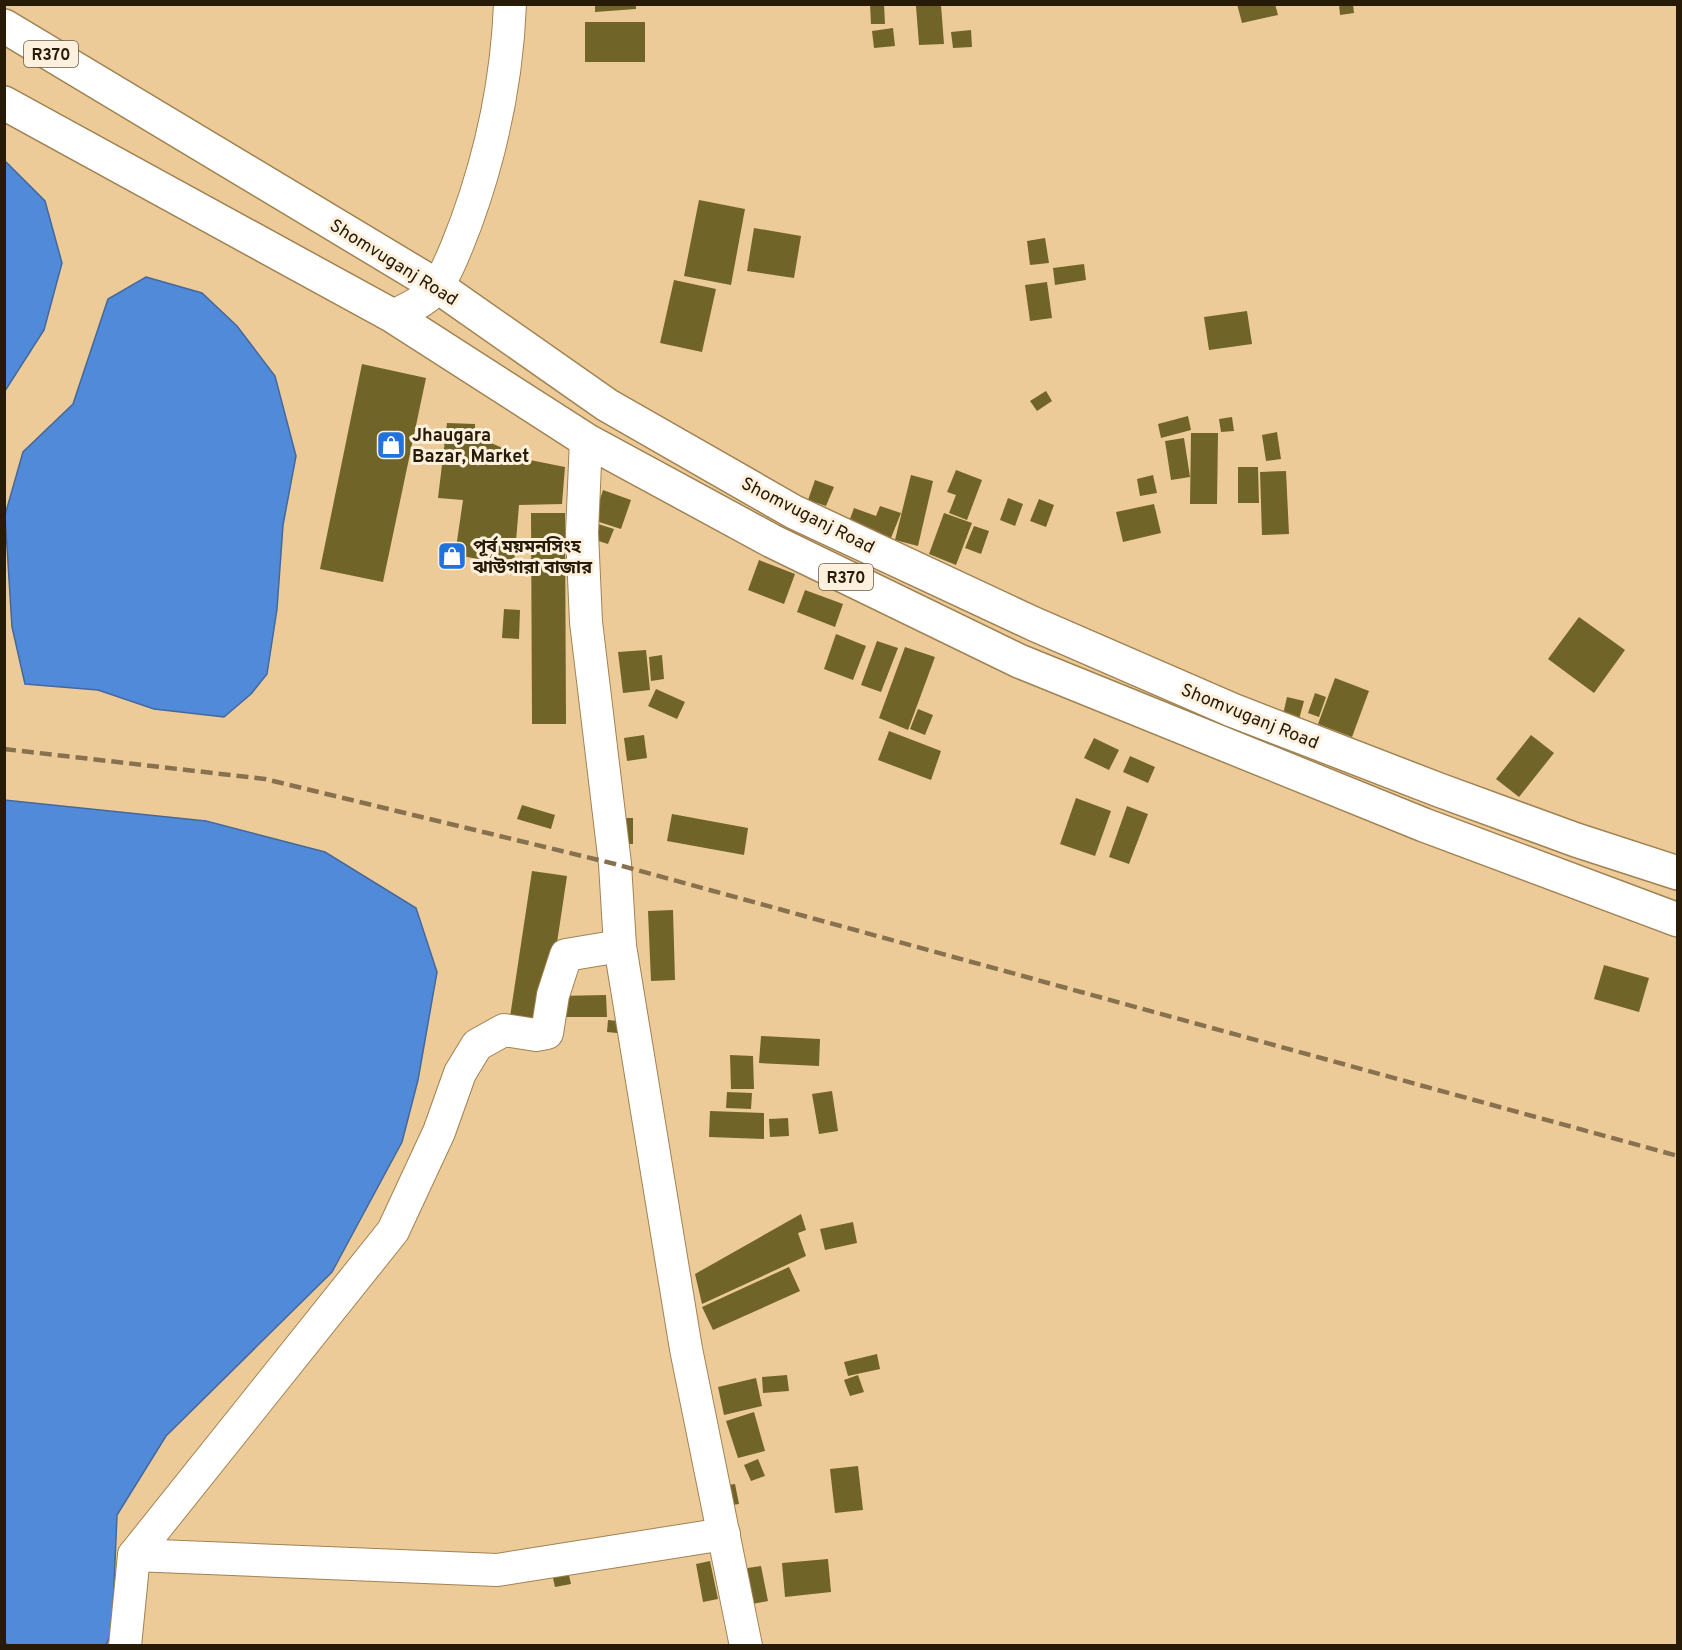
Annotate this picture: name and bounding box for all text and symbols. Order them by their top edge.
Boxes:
road number: R370 [24,41,78,67]
street label: Shomvuganj Road [325,215,462,312]
place label: Jhaugara Bazar, Market [412,425,529,469]
shop icon: Jhaugara Bazar, Market [375,429,407,461]
street label: Shomvuganj Road [737,473,878,560]
place label: পূর্ব ময়মনসিংহ ঝাউগারা বাজার [472,536,593,580]
shop icon: পূর্ব ময়মনসিংহ ঝাউগারা বাজার [436,540,468,572]
road number: R370 [819,564,873,590]
street label: Shomvuganj Road [1177,679,1322,756]

